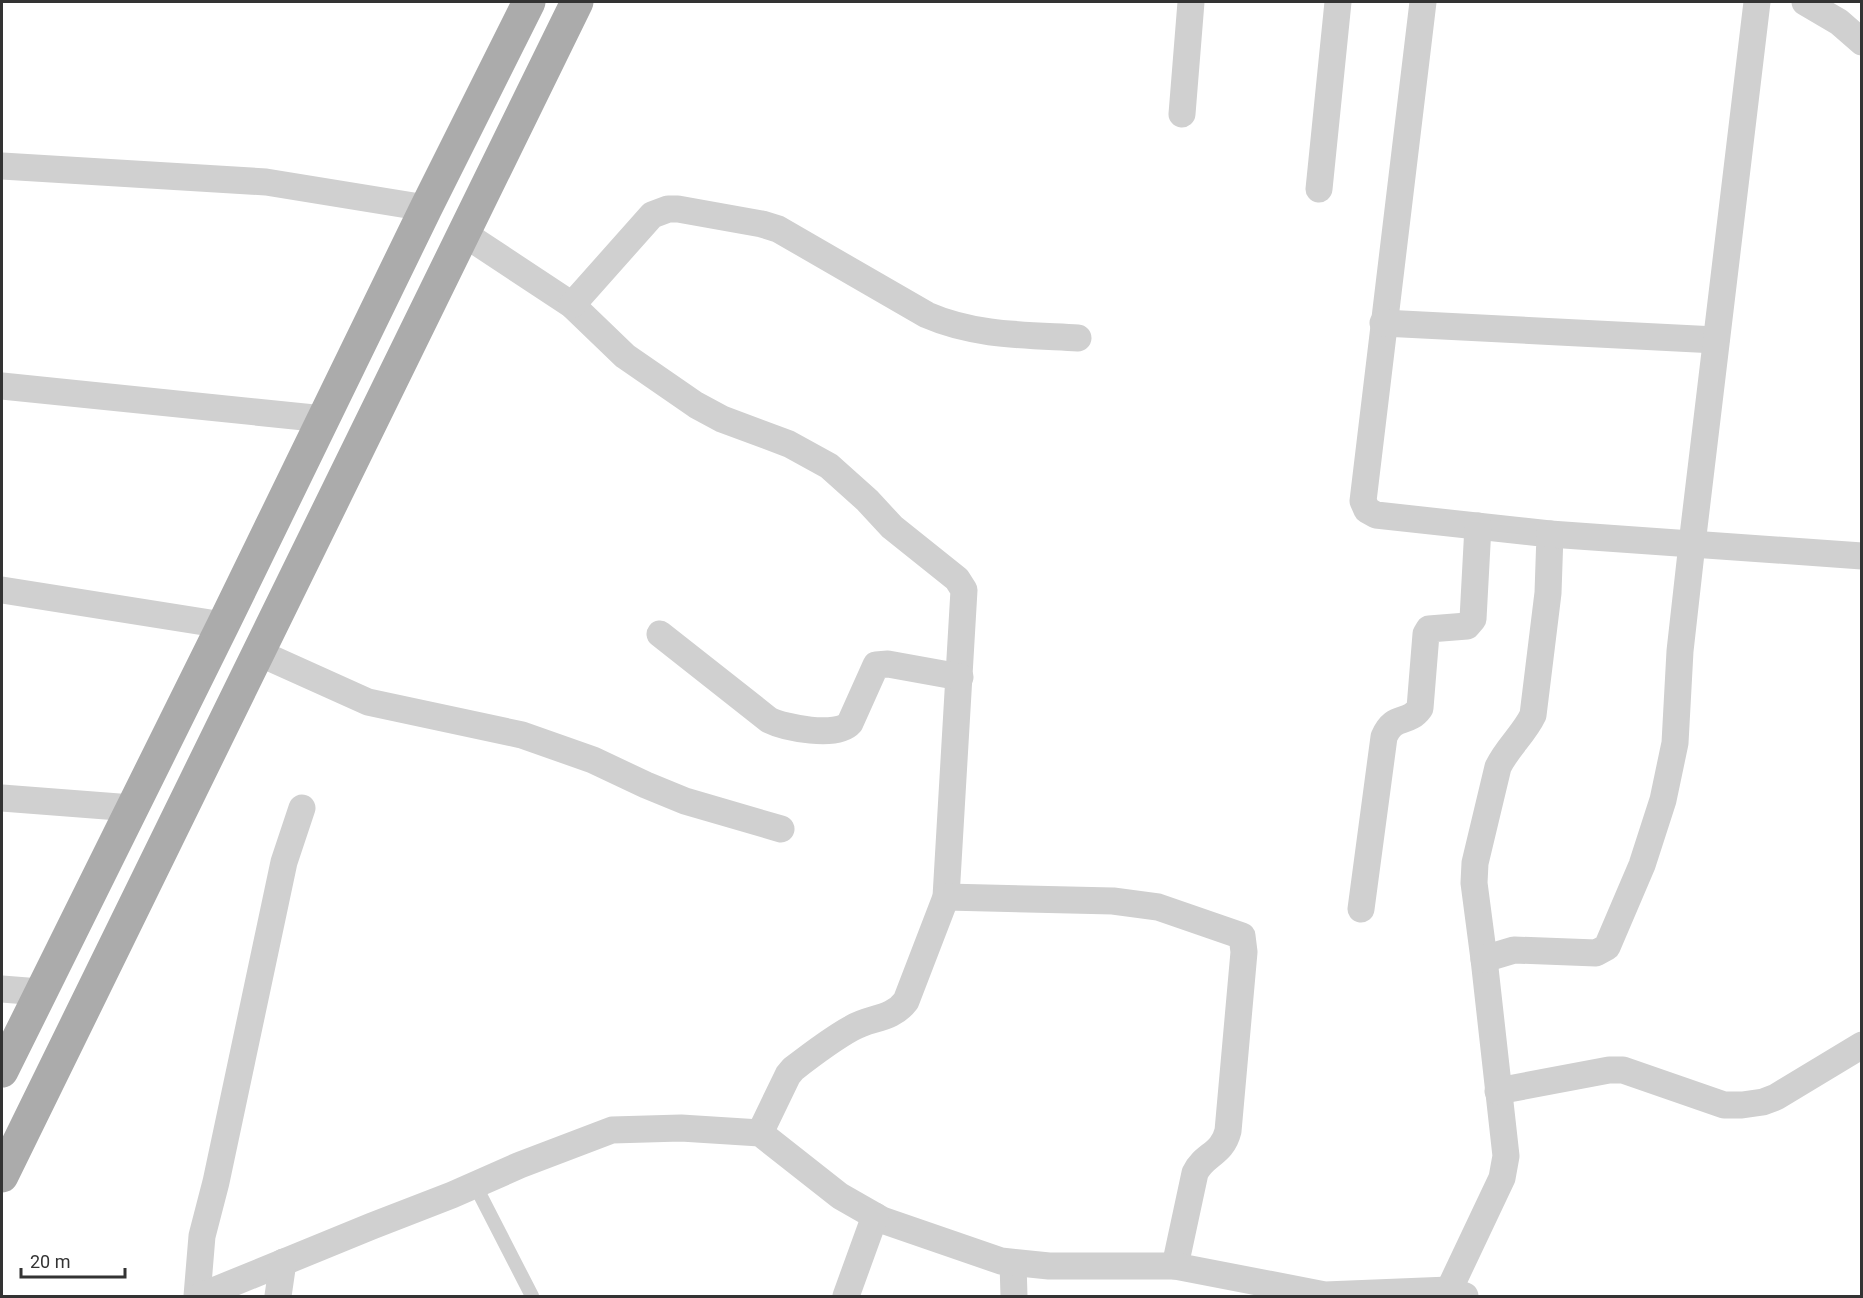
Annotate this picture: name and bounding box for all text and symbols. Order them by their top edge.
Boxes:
scale bar [21,1241,124,1279]
text: 20 m [30,1251,70,1272]

